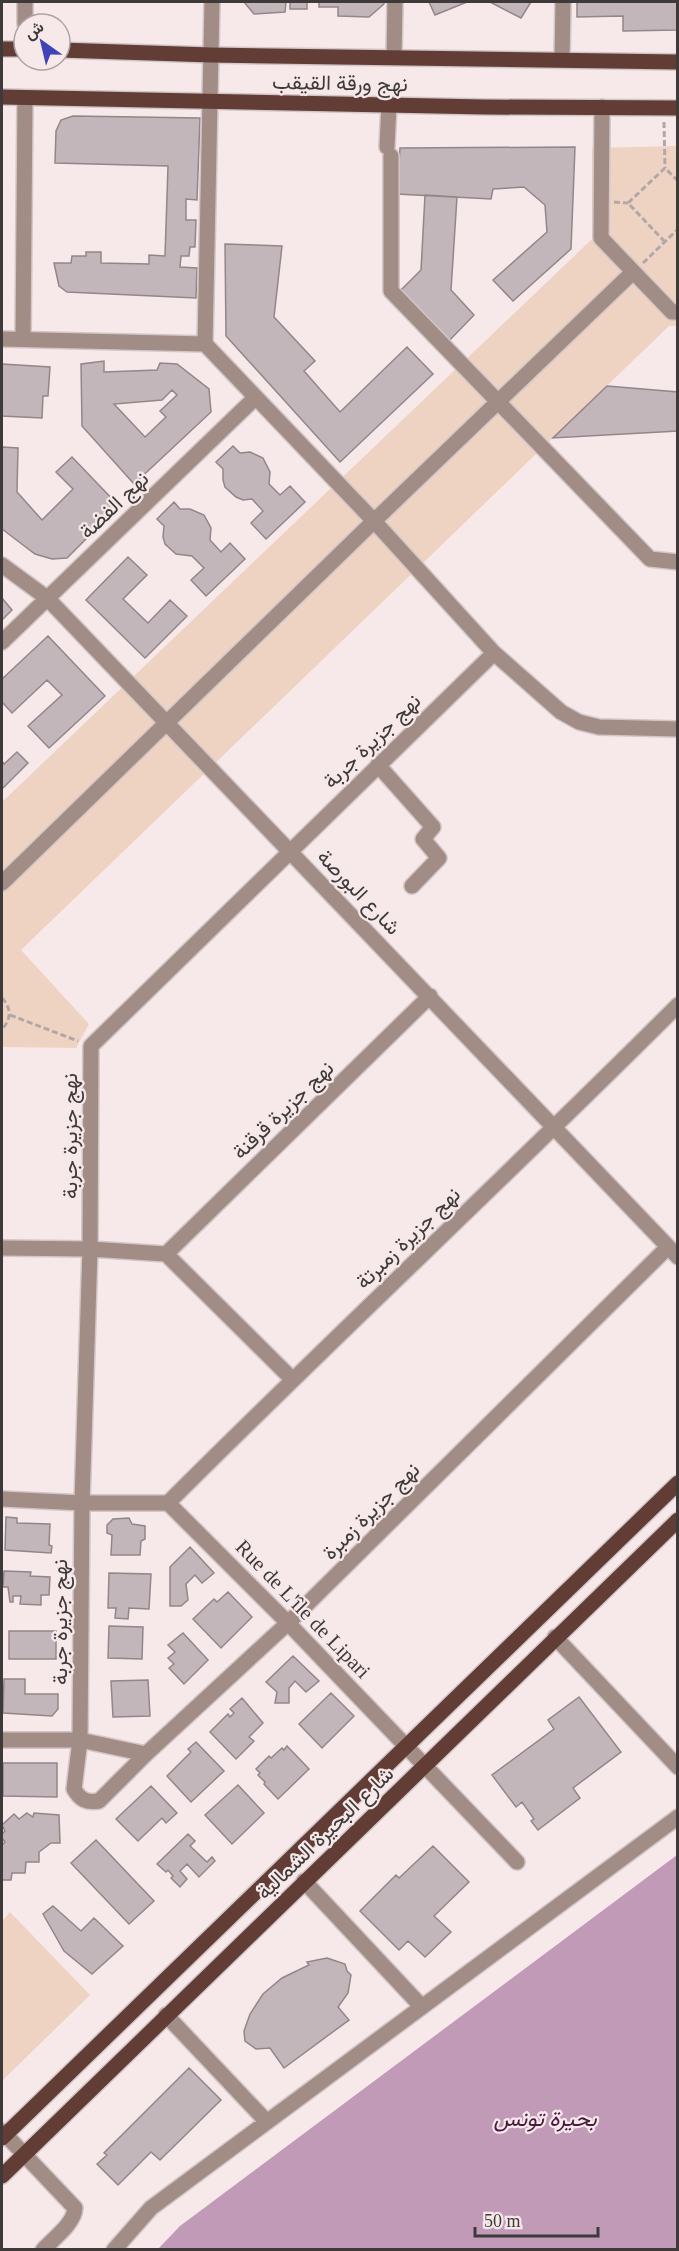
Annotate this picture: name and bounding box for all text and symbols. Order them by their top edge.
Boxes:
north arrow [12,12,72,72]
text: ش [21,18,47,43]
street label: نهج ورقة القيقب [272,70,408,98]
street label: نهج الفضة [75,466,155,545]
street label: نهج جزيرة جربة [318,689,427,795]
street label: شارع البورصة [311,844,406,941]
street label: نهج جزيرة قرقنة [228,1056,340,1166]
street label: نهج جزيرة جربة [58,1073,84,1199]
street label: نهج جزيرة زمبرتة [351,1182,467,1295]
street label: نهج جزيرة زمبرة [317,1457,426,1566]
street label: Rue de L'île de Lipari [231,1535,375,1683]
street label: نهج جزيرة جربة [48,1559,74,1685]
street label: شارع البحيرة الشمالية [252,1762,400,1906]
water label: بحيرة تونس [494,2106,597,2132]
scale bar [475,2200,598,2238]
text: 50 m [484,2211,521,2231]

